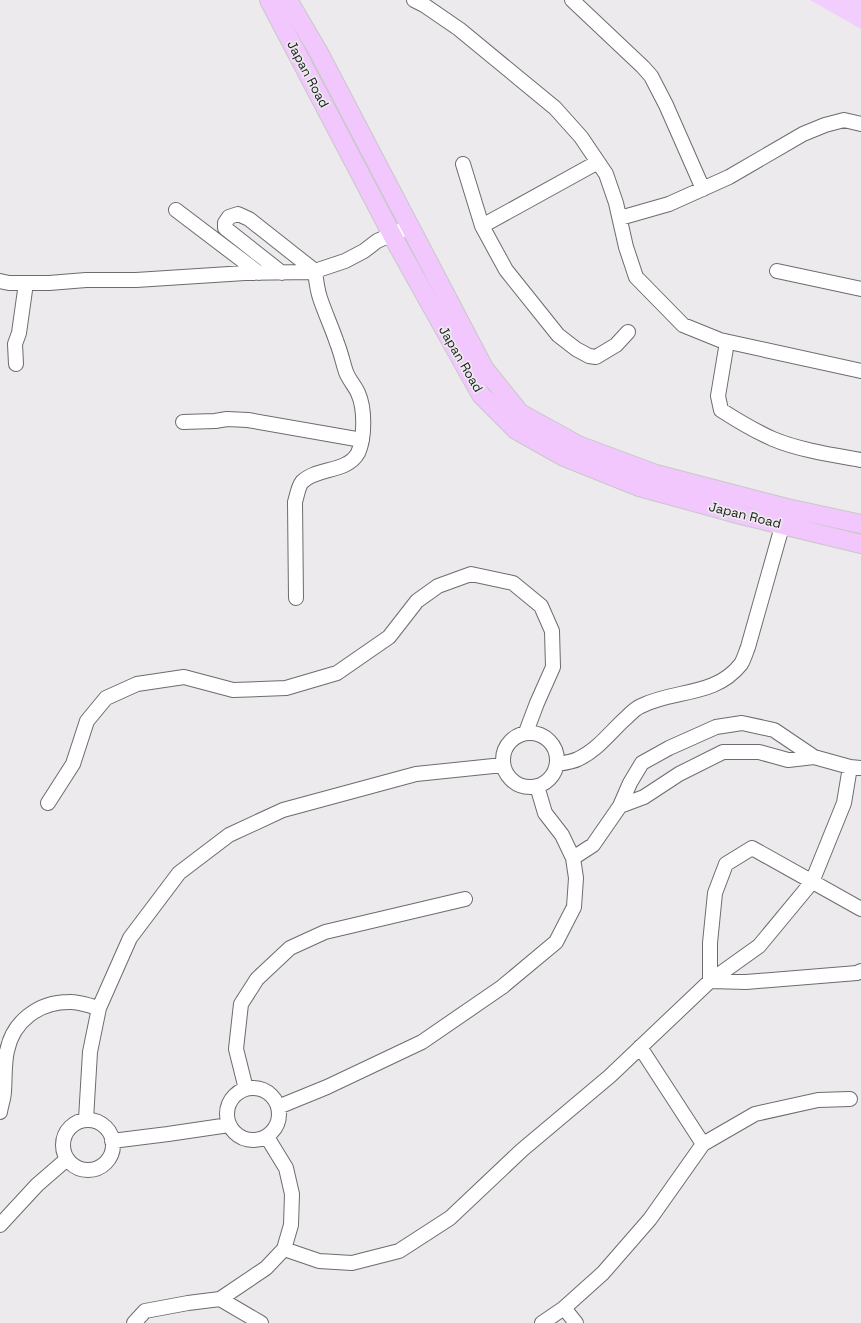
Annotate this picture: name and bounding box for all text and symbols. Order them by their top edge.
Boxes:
street label: Japan Road [283,37,333,111]
street label: Japan Road [435,323,487,395]
street label: Japan Road [707,498,783,532]

